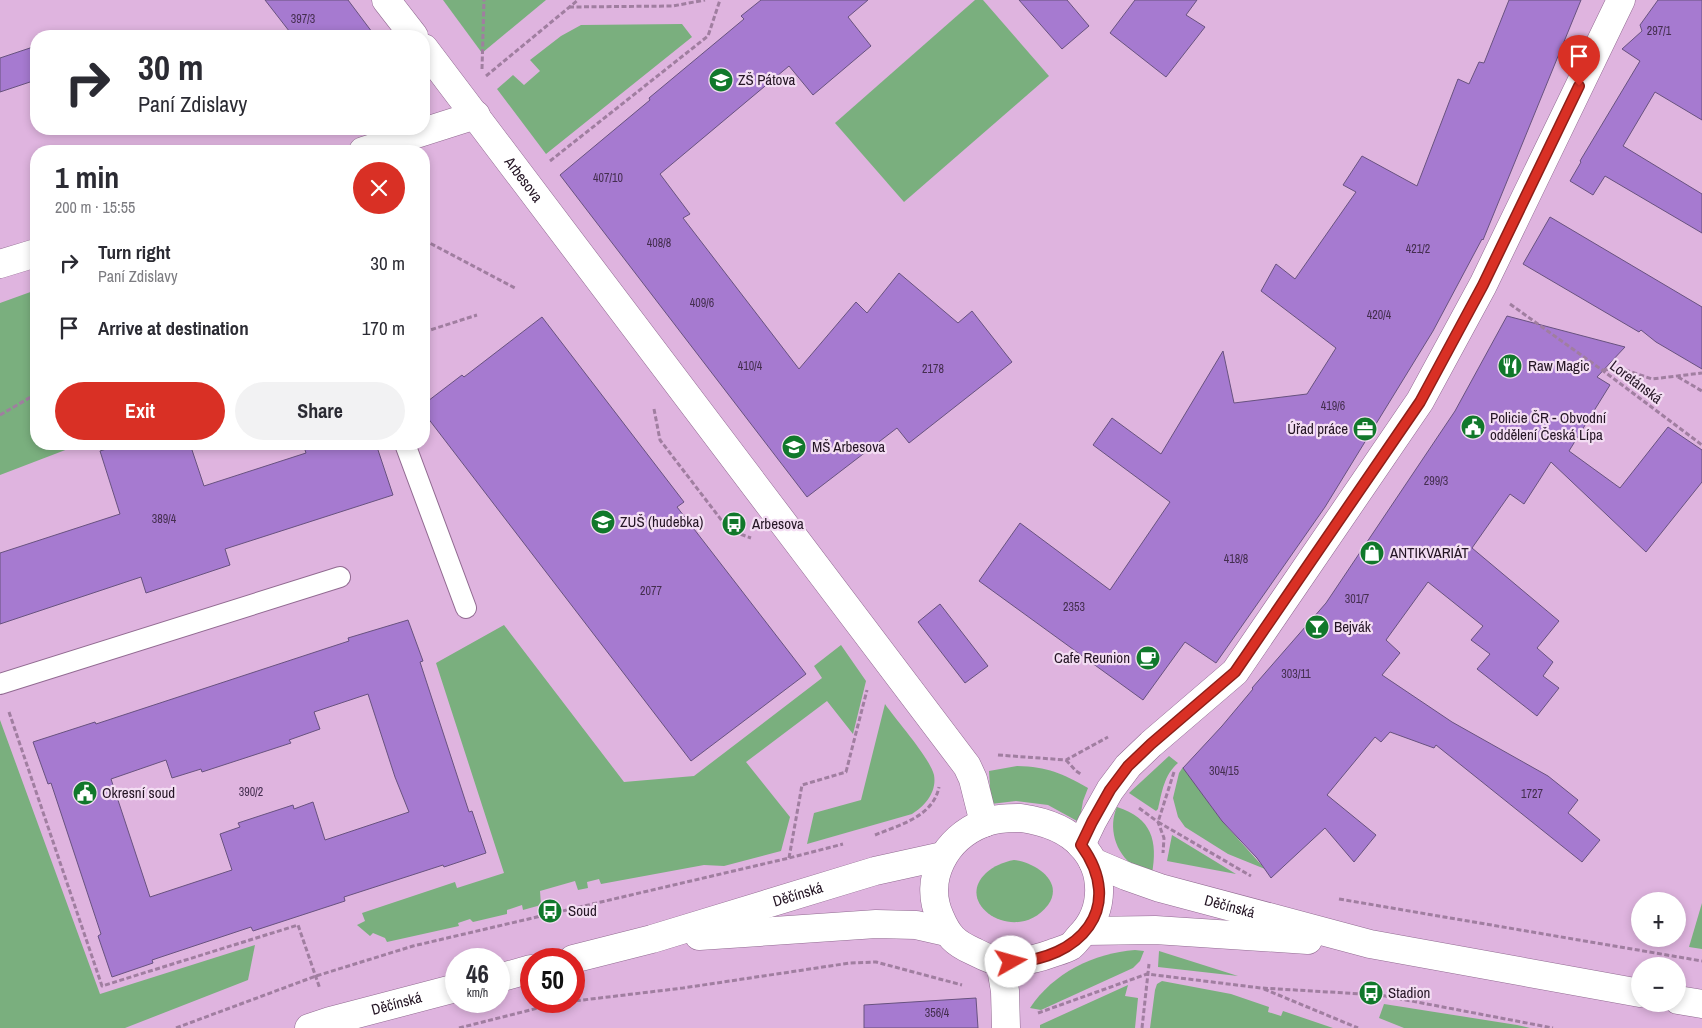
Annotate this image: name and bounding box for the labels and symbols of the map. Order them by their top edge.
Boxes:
house number: 397/3 [291,11,315,27]
house number: 297/1 [1647,23,1672,39]
pin [1558,35,1600,86]
school or university icon: ZŠ Pátova [708,67,734,93]
place label: ZŠ Pátova [738,69,796,90]
street label: Arbesova [499,151,548,207]
house number: 407/10 [593,170,623,186]
house number: 408/8 [647,235,671,251]
house number: 421/2 [1406,241,1430,257]
house number: 409/6 [690,295,714,311]
house number: 420/4 [1367,307,1392,323]
restaurant icon: Raw Magic [1497,353,1523,379]
place label: Raw Magic [1528,355,1590,376]
street label: Loretánská [1606,355,1667,408]
house number: 410/4 [738,358,763,374]
house number: 2178 [922,361,944,377]
house number: 419/6 [1321,398,1345,414]
place label: Policie ČR - Obvodní oddělení Česká Lípa [1490,407,1607,445]
public building icon: Policie ČR - Obvodní oddělení Česká Lípa [1460,414,1486,440]
office icon: Úřad práce [1352,416,1378,442]
place label: Úřad práce [1287,418,1348,439]
school or university icon: MŠ Arbesova [781,434,807,460]
place label: MŠ Arbesova [812,436,885,457]
house number: 299/3 [1424,473,1448,489]
school or university icon: ZUŠ (hudebka) [590,509,616,535]
house number: 389/4 [152,511,177,527]
place label: ZUŠ (hudebka) [620,511,703,532]
bus stop icon: Arbesova [721,511,747,537]
place label: Arbesova [751,513,804,534]
shop icon: ANTIKVARIÁT [1359,540,1385,566]
place label: ANTIKVARIÁT [1389,542,1469,563]
house number: 418/8 [1224,551,1248,567]
house number: 2077 [640,583,662,599]
house number: 301/7 [1345,591,1370,607]
house number: 2353 [1063,599,1085,615]
bar icon: Bejvák [1304,614,1330,640]
place label: Bejvák [1334,616,1372,637]
cafe icon: Cafe Reunion [1135,645,1161,671]
place label: Cafe Reunion [1054,647,1130,668]
house number: 303/11 [1281,666,1311,682]
house number: 304/15 [1209,763,1240,779]
public building icon: Okresní soud [72,780,98,806]
place label: Okresní soud [102,782,175,803]
house number: 390/2 [239,784,263,800]
house number: 1727 [1521,786,1543,802]
street label: Děčínská [770,876,825,912]
street label: Děčínská [1202,889,1257,923]
bus stop icon: Soud [537,898,563,924]
place label: Soud [568,900,597,921]
position arrow [984,935,1036,987]
speed limit sign: 50 [520,948,585,1013]
bus stop icon: Stadion [1358,980,1384,1006]
place label: Stadion [1388,982,1430,1003]
street label: Děčínská [369,986,424,1020]
house number: 356/4 [925,1005,950,1021]

